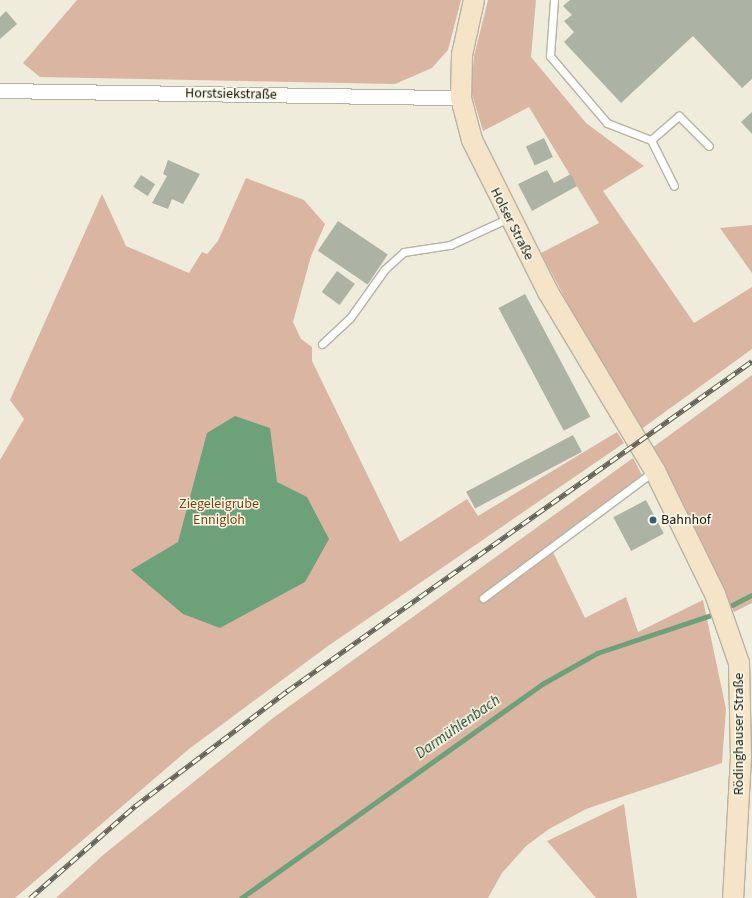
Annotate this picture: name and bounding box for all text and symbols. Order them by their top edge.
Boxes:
street label: Horstsiekstraße [185,85,277,103]
street label: Holser Straße [487,185,537,263]
park label: Ziegeleigrube Ennigloh [179,496,259,528]
place label: Bahnhof [661,512,711,528]
marker: Bahnhof [648,515,658,525]
street label: Rödinghauser Straße [731,673,747,795]
water label: Darmühlenbach [412,691,504,763]

